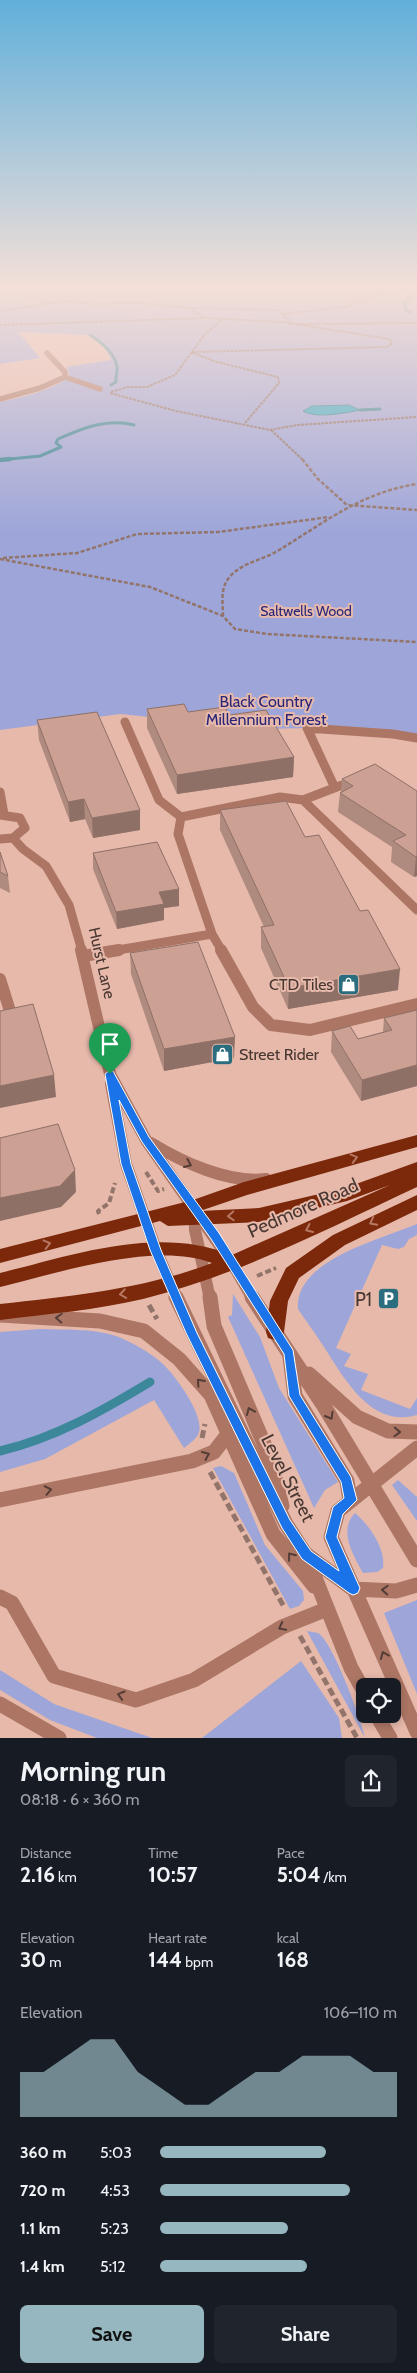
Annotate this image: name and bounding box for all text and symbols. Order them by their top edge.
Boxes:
park label: Saltwells Wood [260,602,352,620]
park label: Black Country Millennium Forest [206,692,327,729]
street label: Hurst Lane [85,925,119,1001]
shop icon: CTD Tiles [337,972,361,996]
place label: CTD Tiles [269,975,333,994]
pin [89,1023,131,1074]
icon: arrive [96,1030,124,1058]
shop icon: Street Rider [211,1042,235,1066]
place label: Street Rider [239,1045,320,1064]
one-way arrow [349,1153,358,1164]
one-way arrow [183,1157,192,1168]
street label: Pedmore Road [244,1173,362,1243]
one-way arrow [227,1211,235,1222]
one-way arrow [369,1216,378,1227]
one-way arrow [305,1223,314,1233]
one-way arrow [43,1239,52,1250]
parking icon: P1 [376,1287,400,1311]
place label: P1 [355,1288,372,1311]
one-way arrow [119,1289,127,1299]
one-way arrow [55,1312,63,1323]
one-way arrow [197,1379,206,1388]
one-way arrow [246,1407,257,1416]
one-way arrow [324,1411,334,1420]
one-way arrow [393,1426,401,1437]
street label: Level Street [256,1430,320,1526]
one-way arrow [201,1451,210,1462]
one-way arrow [43,1485,52,1496]
one-way arrow [288,1552,297,1562]
one-way arrow [381,1585,389,1596]
one-way arrow [278,1621,287,1631]
one-way arrow [380,1651,391,1660]
map controls [356,1678,401,1723]
button: locate [356,1678,401,1723]
one-way arrow [117,1691,125,1701]
text: Morning run [20,1754,166,1788]
button: share [345,1755,397,1807]
text: 08:18 · 6 × 360 m [20,1790,139,1809]
text: Distance [20,1844,72,1862]
text: Time [148,1844,178,1862]
text: Pace [277,1844,305,1862]
text: 2.16 [20,1862,55,1887]
text: 10:57 [148,1862,198,1887]
text: 5:04 [277,1862,320,1887]
text: km [55,1868,77,1886]
text: /km [320,1868,347,1886]
text: Elevation [20,1929,75,1947]
text: Heart rate [148,1929,207,1947]
text: kcal [277,1929,299,1947]
text: 30 [20,1947,46,1972]
text: 144 [148,1947,182,1972]
text: 168 [277,1947,309,1972]
text: m [46,1953,62,1971]
text: bpm [182,1953,213,1971]
text: Elevation [20,2003,83,2022]
text: 106–110 m [324,2003,397,2022]
text: 360 m [20,2143,66,2162]
text: 5:03 [100,2143,132,2162]
text: 720 m [20,2181,65,2200]
text: 4:53 [100,2181,130,2200]
text: 1.1 km [20,2219,60,2238]
text: 5:23 [100,2219,129,2238]
text: 1.4 km [20,2257,65,2276]
text: 5:12 [100,2257,126,2276]
button: Save [20,2305,204,2363]
button: Share [214,2305,397,2363]

